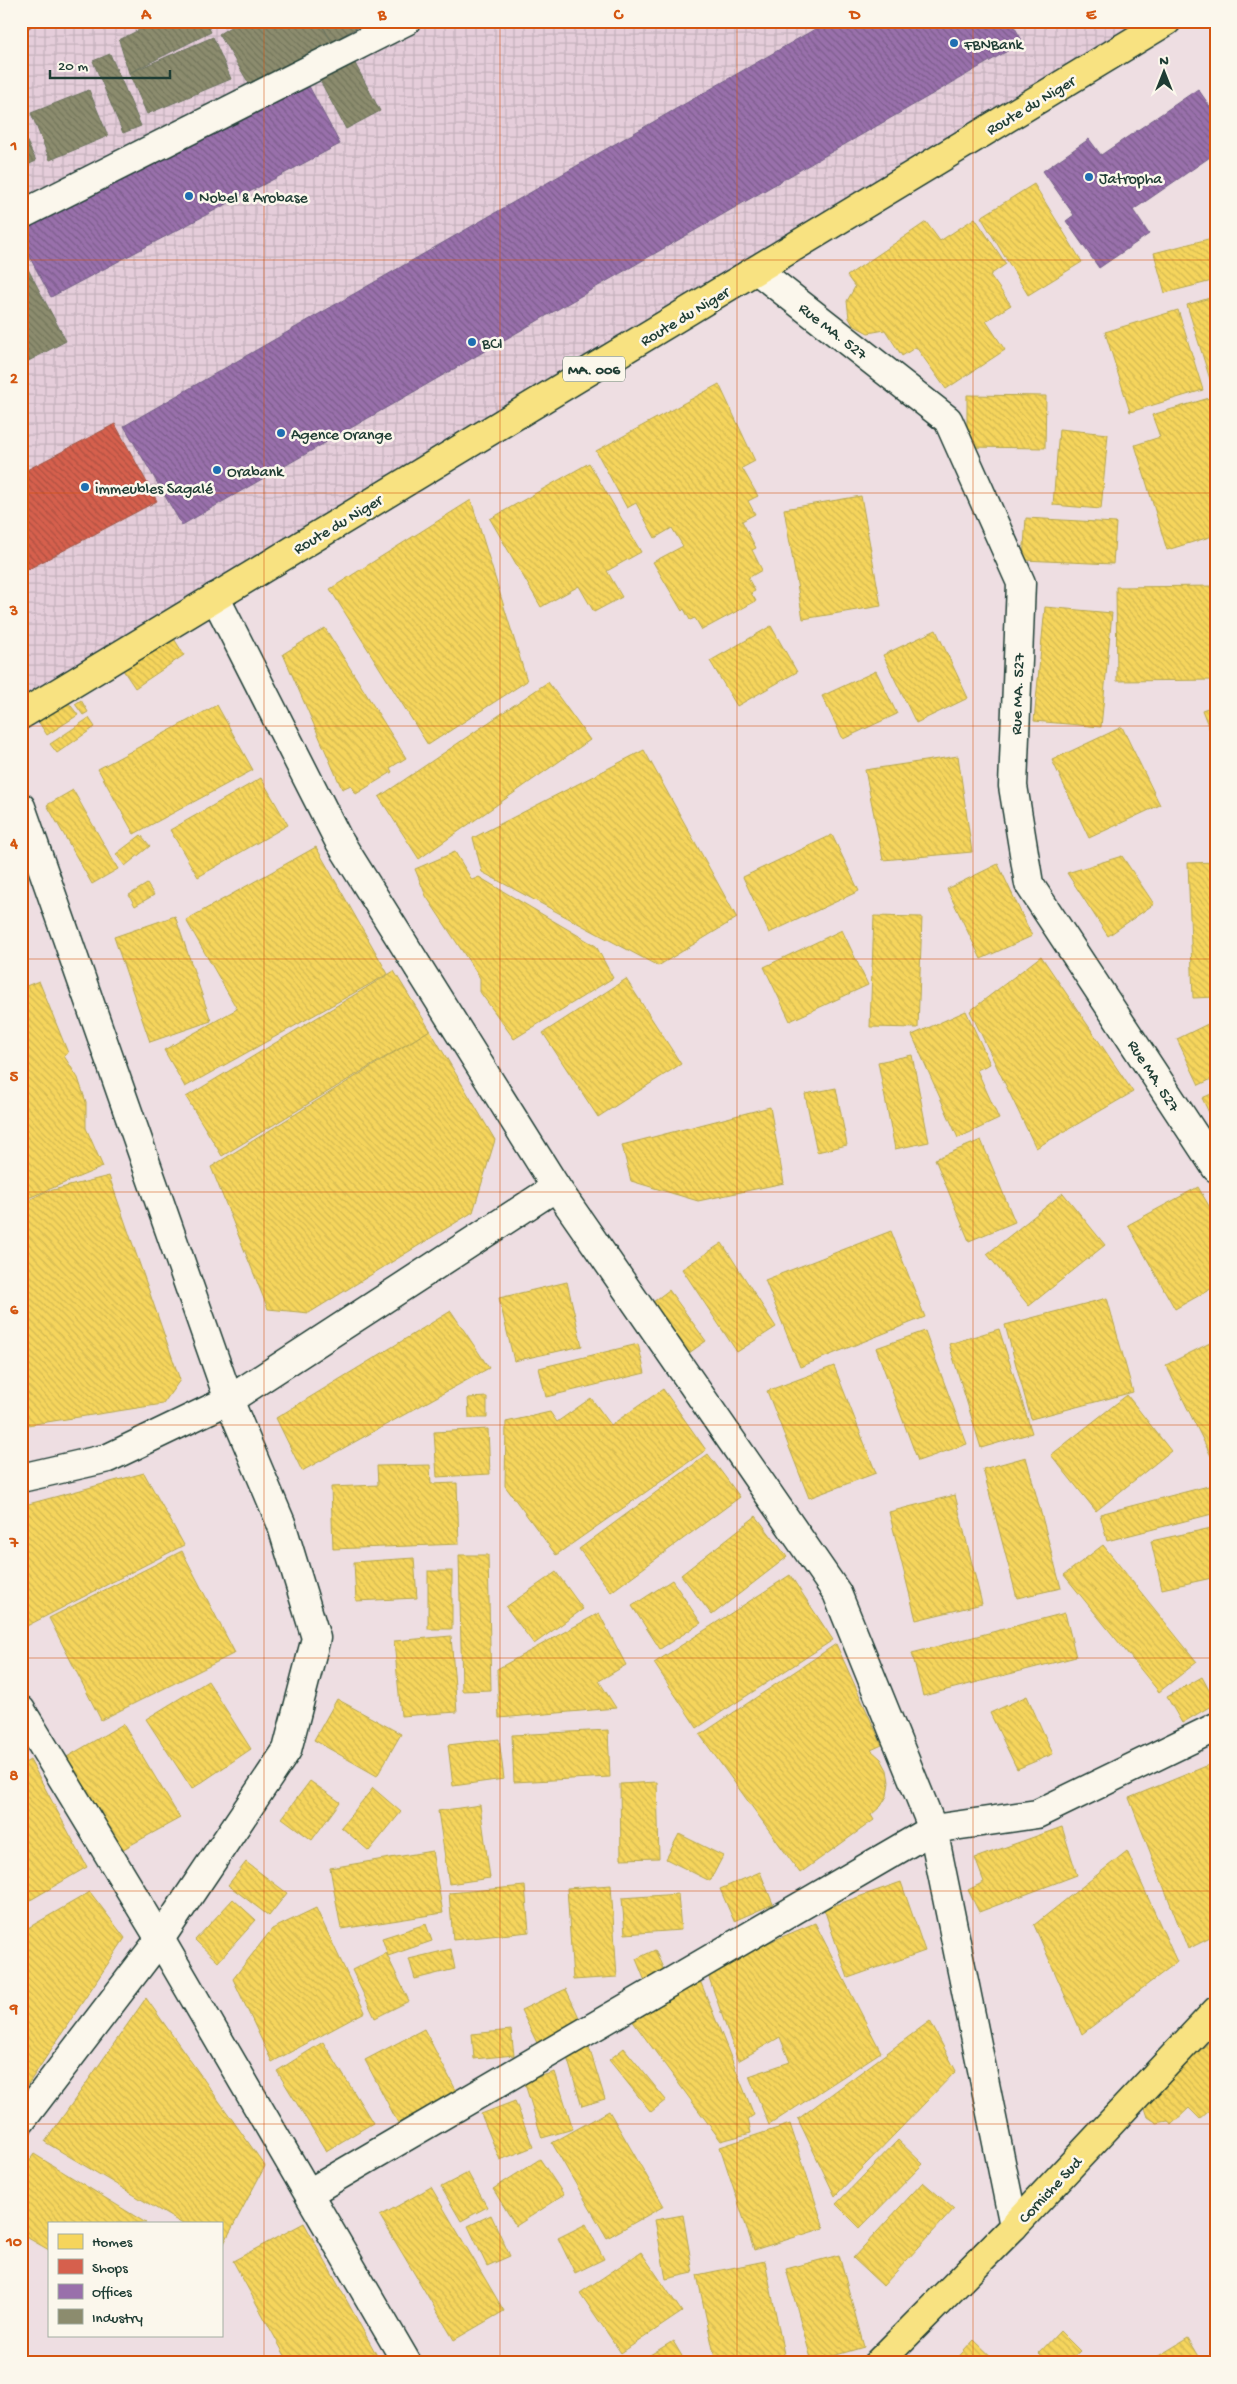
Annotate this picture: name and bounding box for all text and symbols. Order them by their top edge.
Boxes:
text: A [140,7,152,26]
text: B [377,7,387,26]
text: C [613,7,624,26]
text: D [848,7,861,26]
text: E [1086,7,1097,26]
marker: FBNBank [948,37,960,49]
place label: FBNBank [963,37,1024,56]
scale bar [50,48,170,80]
north arrow [1140,48,1190,98]
text: N [1159,53,1169,70]
text: 20 m [58,58,88,76]
street label: Route du Niger [984,72,1081,141]
text: 1 [10,138,17,157]
marker: Jatropha [1083,171,1095,183]
place label: Jatropha [1099,171,1163,190]
marker: Nobel & Arobase [183,190,195,202]
place label: Nobel & Arobase [199,190,309,209]
street label: Route du Niger [638,283,735,352]
street label: Rue MA. 527 [794,300,870,366]
marker: BCI [466,336,478,348]
place label: BCI [481,336,503,355]
road number: MA. 006 [563,356,625,382]
text: 2 [10,371,18,390]
marker: Agence Orange [275,427,287,439]
place label: Agence Orange [291,427,393,446]
marker: Orabank [211,464,223,476]
place label: Orabank [227,464,285,483]
marker: immeubles Sagalé [79,481,91,493]
place label: immeubles Sagalé [95,481,214,500]
street label: Route du Niger [291,491,388,560]
text: 3 [9,603,18,622]
street label: Rue MA. 527 [1009,652,1030,735]
text: 4 [9,836,18,855]
street label: Rue MA. 527 [1122,1037,1183,1117]
text: 5 [10,1069,19,1088]
text: 6 [10,1302,19,1321]
text: 7 [9,1535,19,1554]
text: 8 [10,1768,19,1787]
text: 9 [9,2001,18,2020]
street label: Corniche Sud [1016,2153,1088,2229]
legend [48,2222,222,2336]
text: 10 [5,2234,22,2253]
text: Homes [92,2234,133,2252]
text: Shops [92,2260,128,2278]
text: Offices [92,2284,132,2302]
text: Industry [92,2310,144,2328]

